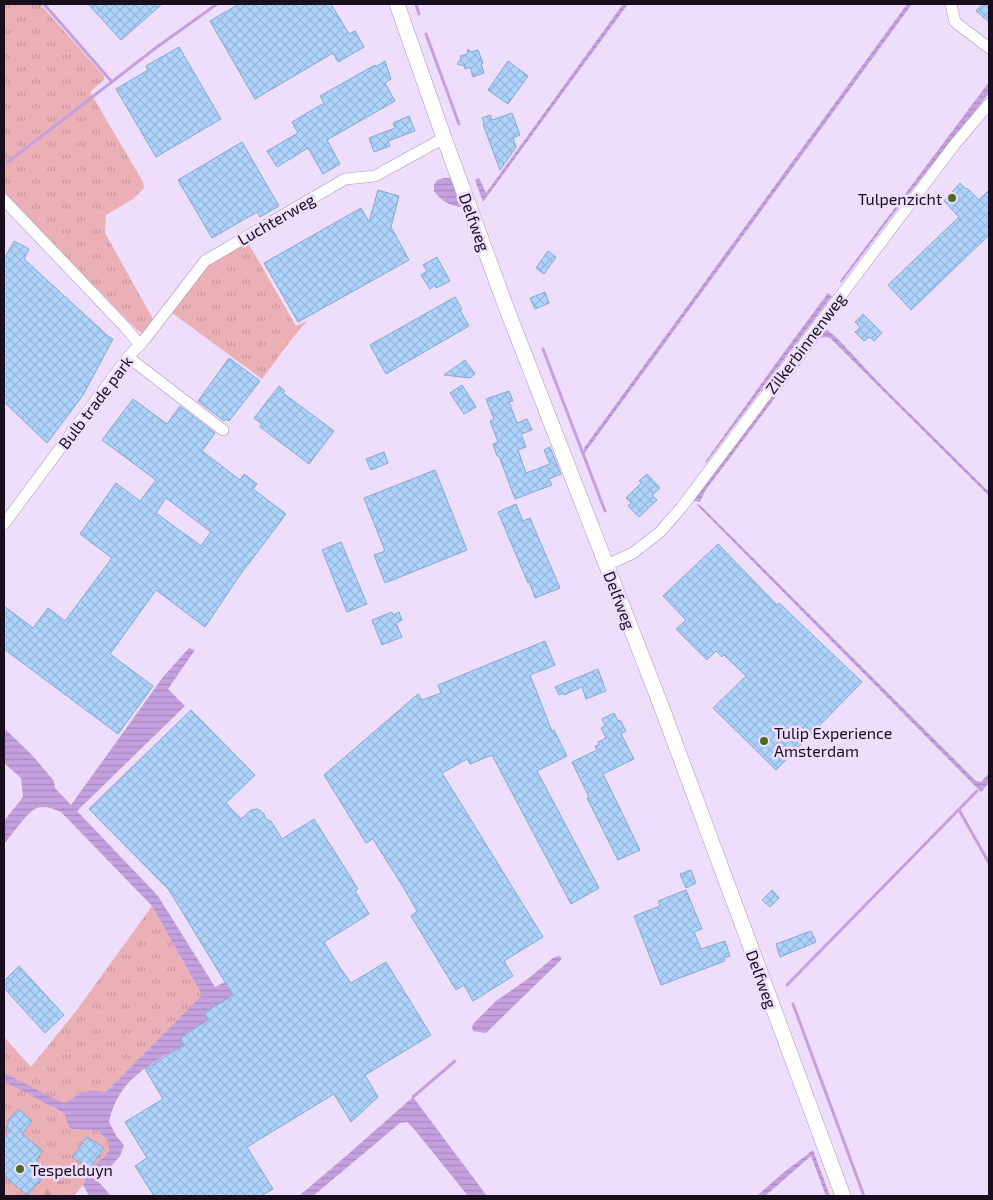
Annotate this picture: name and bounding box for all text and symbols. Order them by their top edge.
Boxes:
street label: Luchterweg [234,189,318,249]
place label: Tulpenzicht [858,189,942,208]
street label: Delfweg [456,190,494,254]
marker: Tulpenzicht [946,192,958,204]
street label: Zilkerbinnenweg [761,289,849,397]
street label: Bulb trade park [54,352,136,452]
street label: Delfweg [600,568,640,632]
place label: Tulip Experience Amsterdam [774,723,892,760]
marker: Tulip Experience Amsterdam [758,735,770,747]
street label: Delfweg [743,947,781,1011]
place label: Tespelduyn [30,1160,113,1179]
marker: Tespelduyn [14,1163,26,1175]

